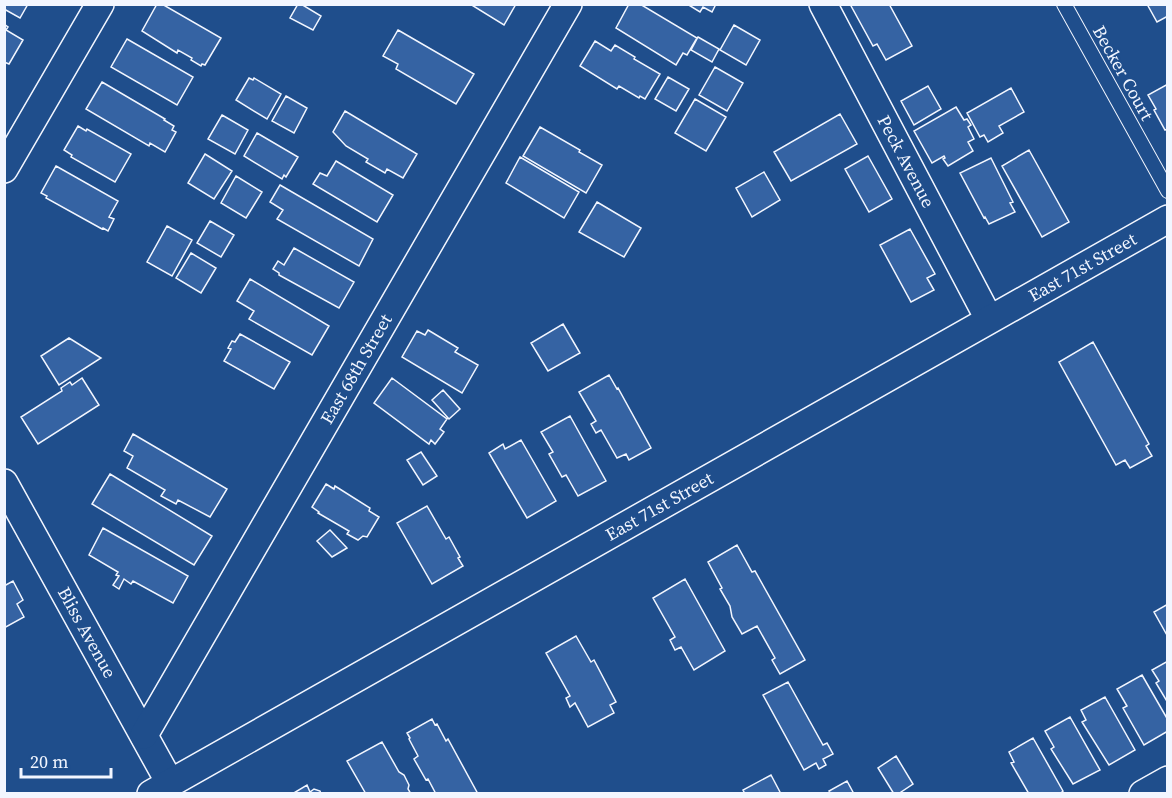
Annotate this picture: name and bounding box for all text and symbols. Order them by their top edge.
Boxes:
street label: Becker Court [1087,21,1160,125]
street label: Peck Avenue [872,111,941,212]
street label: East 71st Street [1024,226,1141,307]
street label: East 68th Street [314,309,398,428]
street label: East 71st Street [601,466,718,547]
street label: Bliss Avenue [52,582,123,683]
scale bar [21,741,111,779]
text: 20 m [30,749,68,774]

